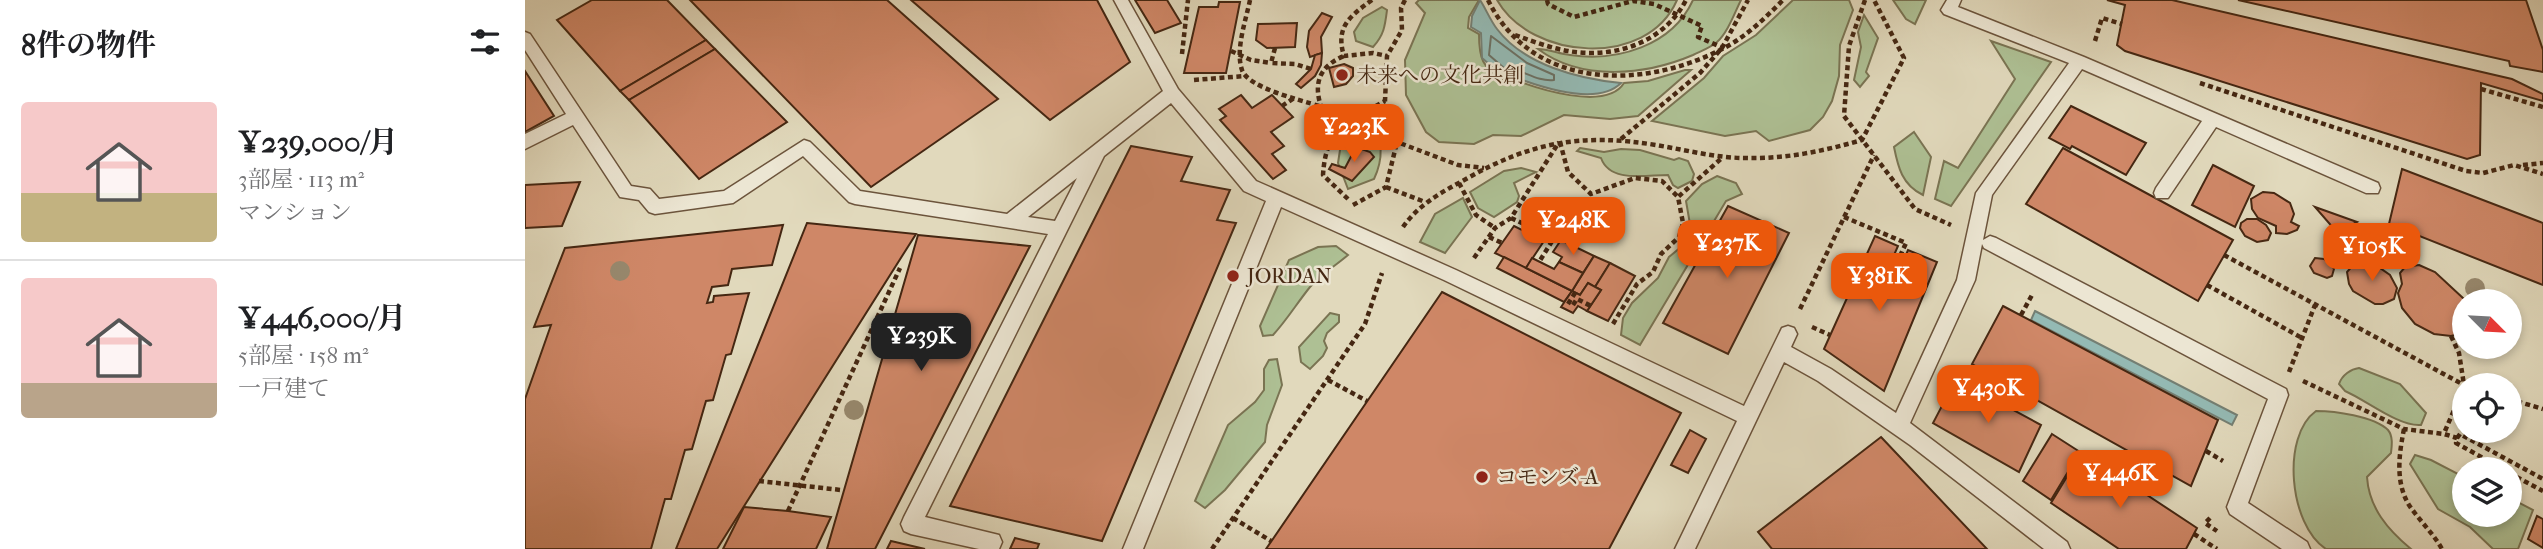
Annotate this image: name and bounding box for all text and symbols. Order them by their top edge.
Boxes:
icon: filters [466,23,504,61]
text: 8件の物件 [21,28,156,63]
place label: 未来への文化共創 [1356,63,1524,87]
marker: 未来への文化共創 [1334,67,1350,83]
pin: ¥223K [1305,104,1403,164]
text: ¥223K [1320,113,1388,140]
text: ¥239,000/月 [238,125,398,160]
icon: home [77,130,161,214]
text: 3部屋 · 113 m² [238,166,364,193]
pin: ¥248K [1524,198,1622,257]
text: マンション [238,199,352,226]
text: ¥248K [1537,206,1609,233]
pin: ¥237K [1678,220,1776,280]
pin: ¥105K [2323,224,2421,283]
text: ¥237K [1694,229,1760,256]
text: ¥105K [2339,232,2405,259]
pin: ¥381K [1830,254,1928,313]
text: ¥381K [1847,262,1911,289]
place label: JORDAN [1245,264,1331,288]
marker: JORDAN [1225,268,1241,284]
north arrow [2452,289,2522,359]
map controls [2452,289,2522,527]
text: ¥446,000/月 [238,301,406,336]
icon: home [77,306,161,390]
pin: ¥239K [872,314,970,373]
text: ¥239K [887,322,955,349]
text: 5部屋 · 158 m² [238,342,369,369]
pin: ¥430K [1939,366,2037,425]
button: locate [2452,373,2522,443]
text: ¥430K [1953,374,2023,401]
text: 一戸建て [238,375,330,402]
pin: ¥446K [2071,450,2169,510]
button: layers [2452,457,2522,527]
text: ¥446K [2083,459,2157,486]
place label: コモンズ-A [1496,465,1599,489]
marker: コモンズ-A [1474,469,1490,485]

